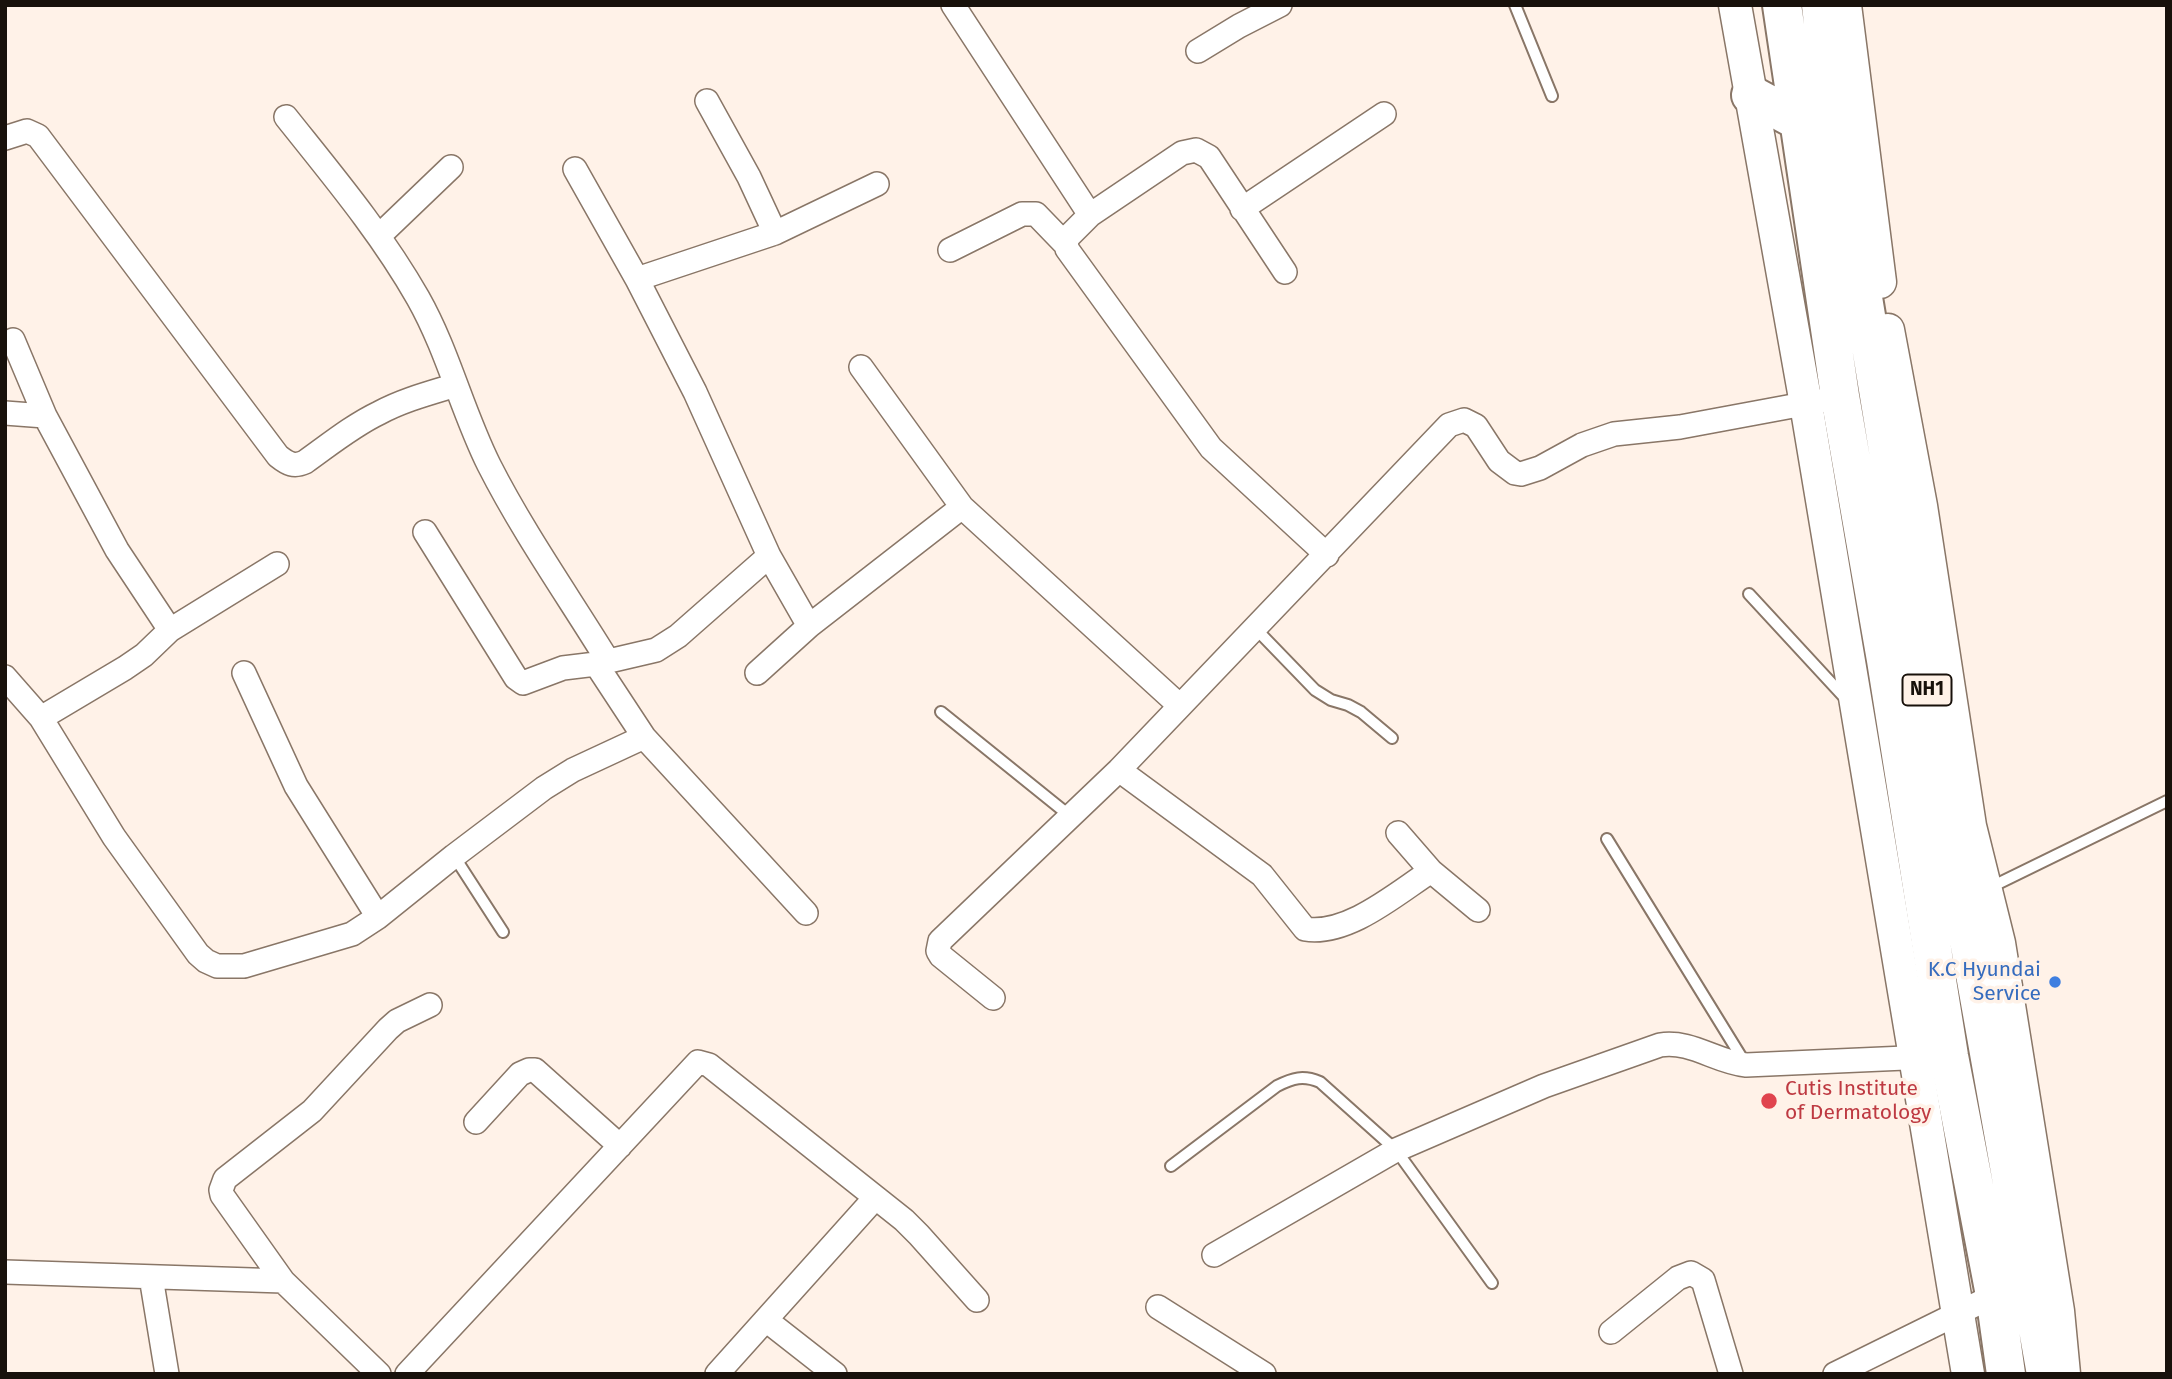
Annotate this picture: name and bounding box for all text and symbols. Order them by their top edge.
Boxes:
road number: NH1 [1902,674,1952,706]
place label: K.C Hyundai Service [1928,957,2041,1007]
marker: K.C Hyundai Service [2047,974,2063,990]
place label: Cutis Institute of Dermatology [1785,1076,1931,1126]
marker: Cutis Institute of Dermatology [1759,1091,1779,1111]

